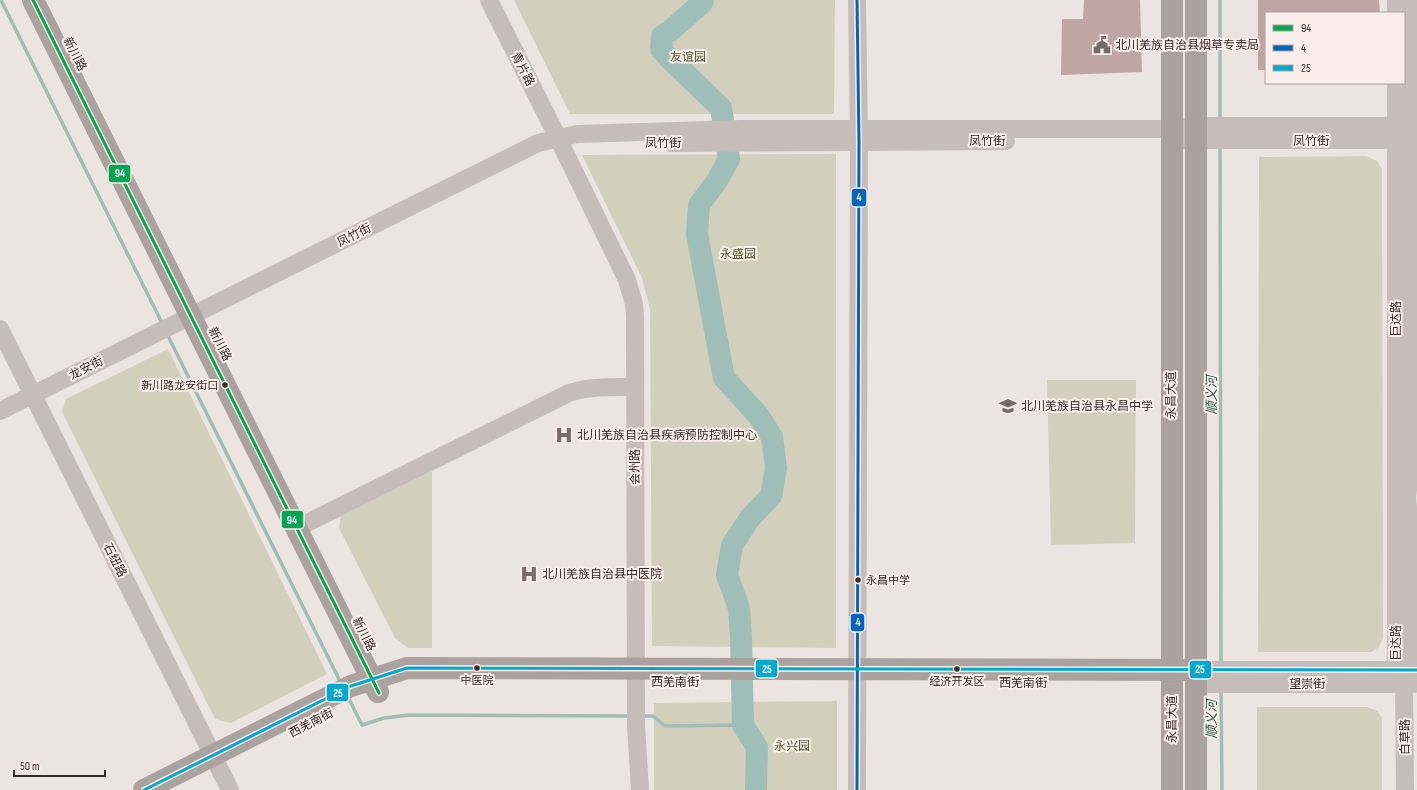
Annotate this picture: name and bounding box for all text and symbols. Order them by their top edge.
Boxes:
legend [1265,12,1405,84]
text: 94 [1301,21,1311,36]
street label: 新川路 [60,35,89,74]
public building icon: 北川羌族自治县烟草专卖局 [1092,35,1112,55]
place label: 北川羌族自治县烟草专卖局 [1115,38,1259,53]
text: 4 [1301,41,1306,56]
street label: 青片路 [508,50,537,89]
park label: 友谊园 [670,50,706,65]
text: 25 [1301,61,1311,76]
street label: 凤竹街 [969,134,1005,149]
street label: 凤竹街 [1293,134,1329,149]
street label: 凤竹街 [645,136,681,151]
line badge: 94 [108,164,131,183]
text: 94 [115,167,125,180]
line badge: 4 [851,188,867,207]
text: 4 [856,191,862,204]
street label: 凤竹街 [335,221,374,250]
park label: 永盛园 [720,247,756,262]
street label: 巨达路 [1389,301,1404,337]
street label: 新川路 [205,325,234,364]
street label: 龙安街 [67,354,106,383]
street label: 永昌大道 [1164,371,1179,419]
water label: 顺义河 [1204,373,1220,415]
place label: 新川路龙安街口 [141,379,218,392]
marker: 新川路龙安街口 [220,380,230,390]
school or university icon: 北川羌族自治县永昌中学 [998,396,1018,416]
place label: 北川羌族自治县永昌中学 [1021,399,1153,414]
hospital icon: 北川羌族自治县疾病预防控制中心 [554,425,574,445]
place label: 北川羌族自治县疾病预防控制中心 [577,428,757,443]
street label: 会州路 [628,449,643,485]
line badge: 94 [281,510,304,529]
text: 94 [287,514,297,527]
street label: 石纽路 [100,541,129,580]
hospital icon: 北川羌族自治县中医院 [519,564,539,584]
place label: 北川羌族自治县中医院 [542,567,662,582]
place label: 永昌中学 [866,574,910,587]
marker: 永昌中学 [853,575,863,585]
line badge: 4 [850,613,865,632]
street label: 新川路 [349,615,378,654]
text: 4 [855,616,861,629]
street label: 巨达路 [1389,625,1404,661]
line badge: 25 [755,659,778,678]
line badge: 25 [1189,660,1212,679]
marker: 中医院 [472,663,482,673]
text: 25 [762,663,772,676]
text: 25 [1195,663,1205,676]
marker: 经济开发区 [952,664,962,674]
place label: 中医院 [461,674,494,687]
street label: 西羌南街 [651,675,699,690]
place label: 经济开发区 [930,675,985,688]
street label: 西羌南街 [999,676,1047,691]
street label: 望崇街 [1289,677,1325,692]
line badge: 25 [326,683,349,702]
text: 25 [333,687,343,700]
street label: 永昌大道 [1165,695,1180,743]
water label: 顺义河 [1204,697,1220,739]
street label: 西羌南街 [286,706,336,741]
street label: 白草路 [1398,719,1413,755]
park label: 永兴园 [774,739,810,754]
scale bar [14,752,105,778]
text: 50 m [20,759,40,774]

